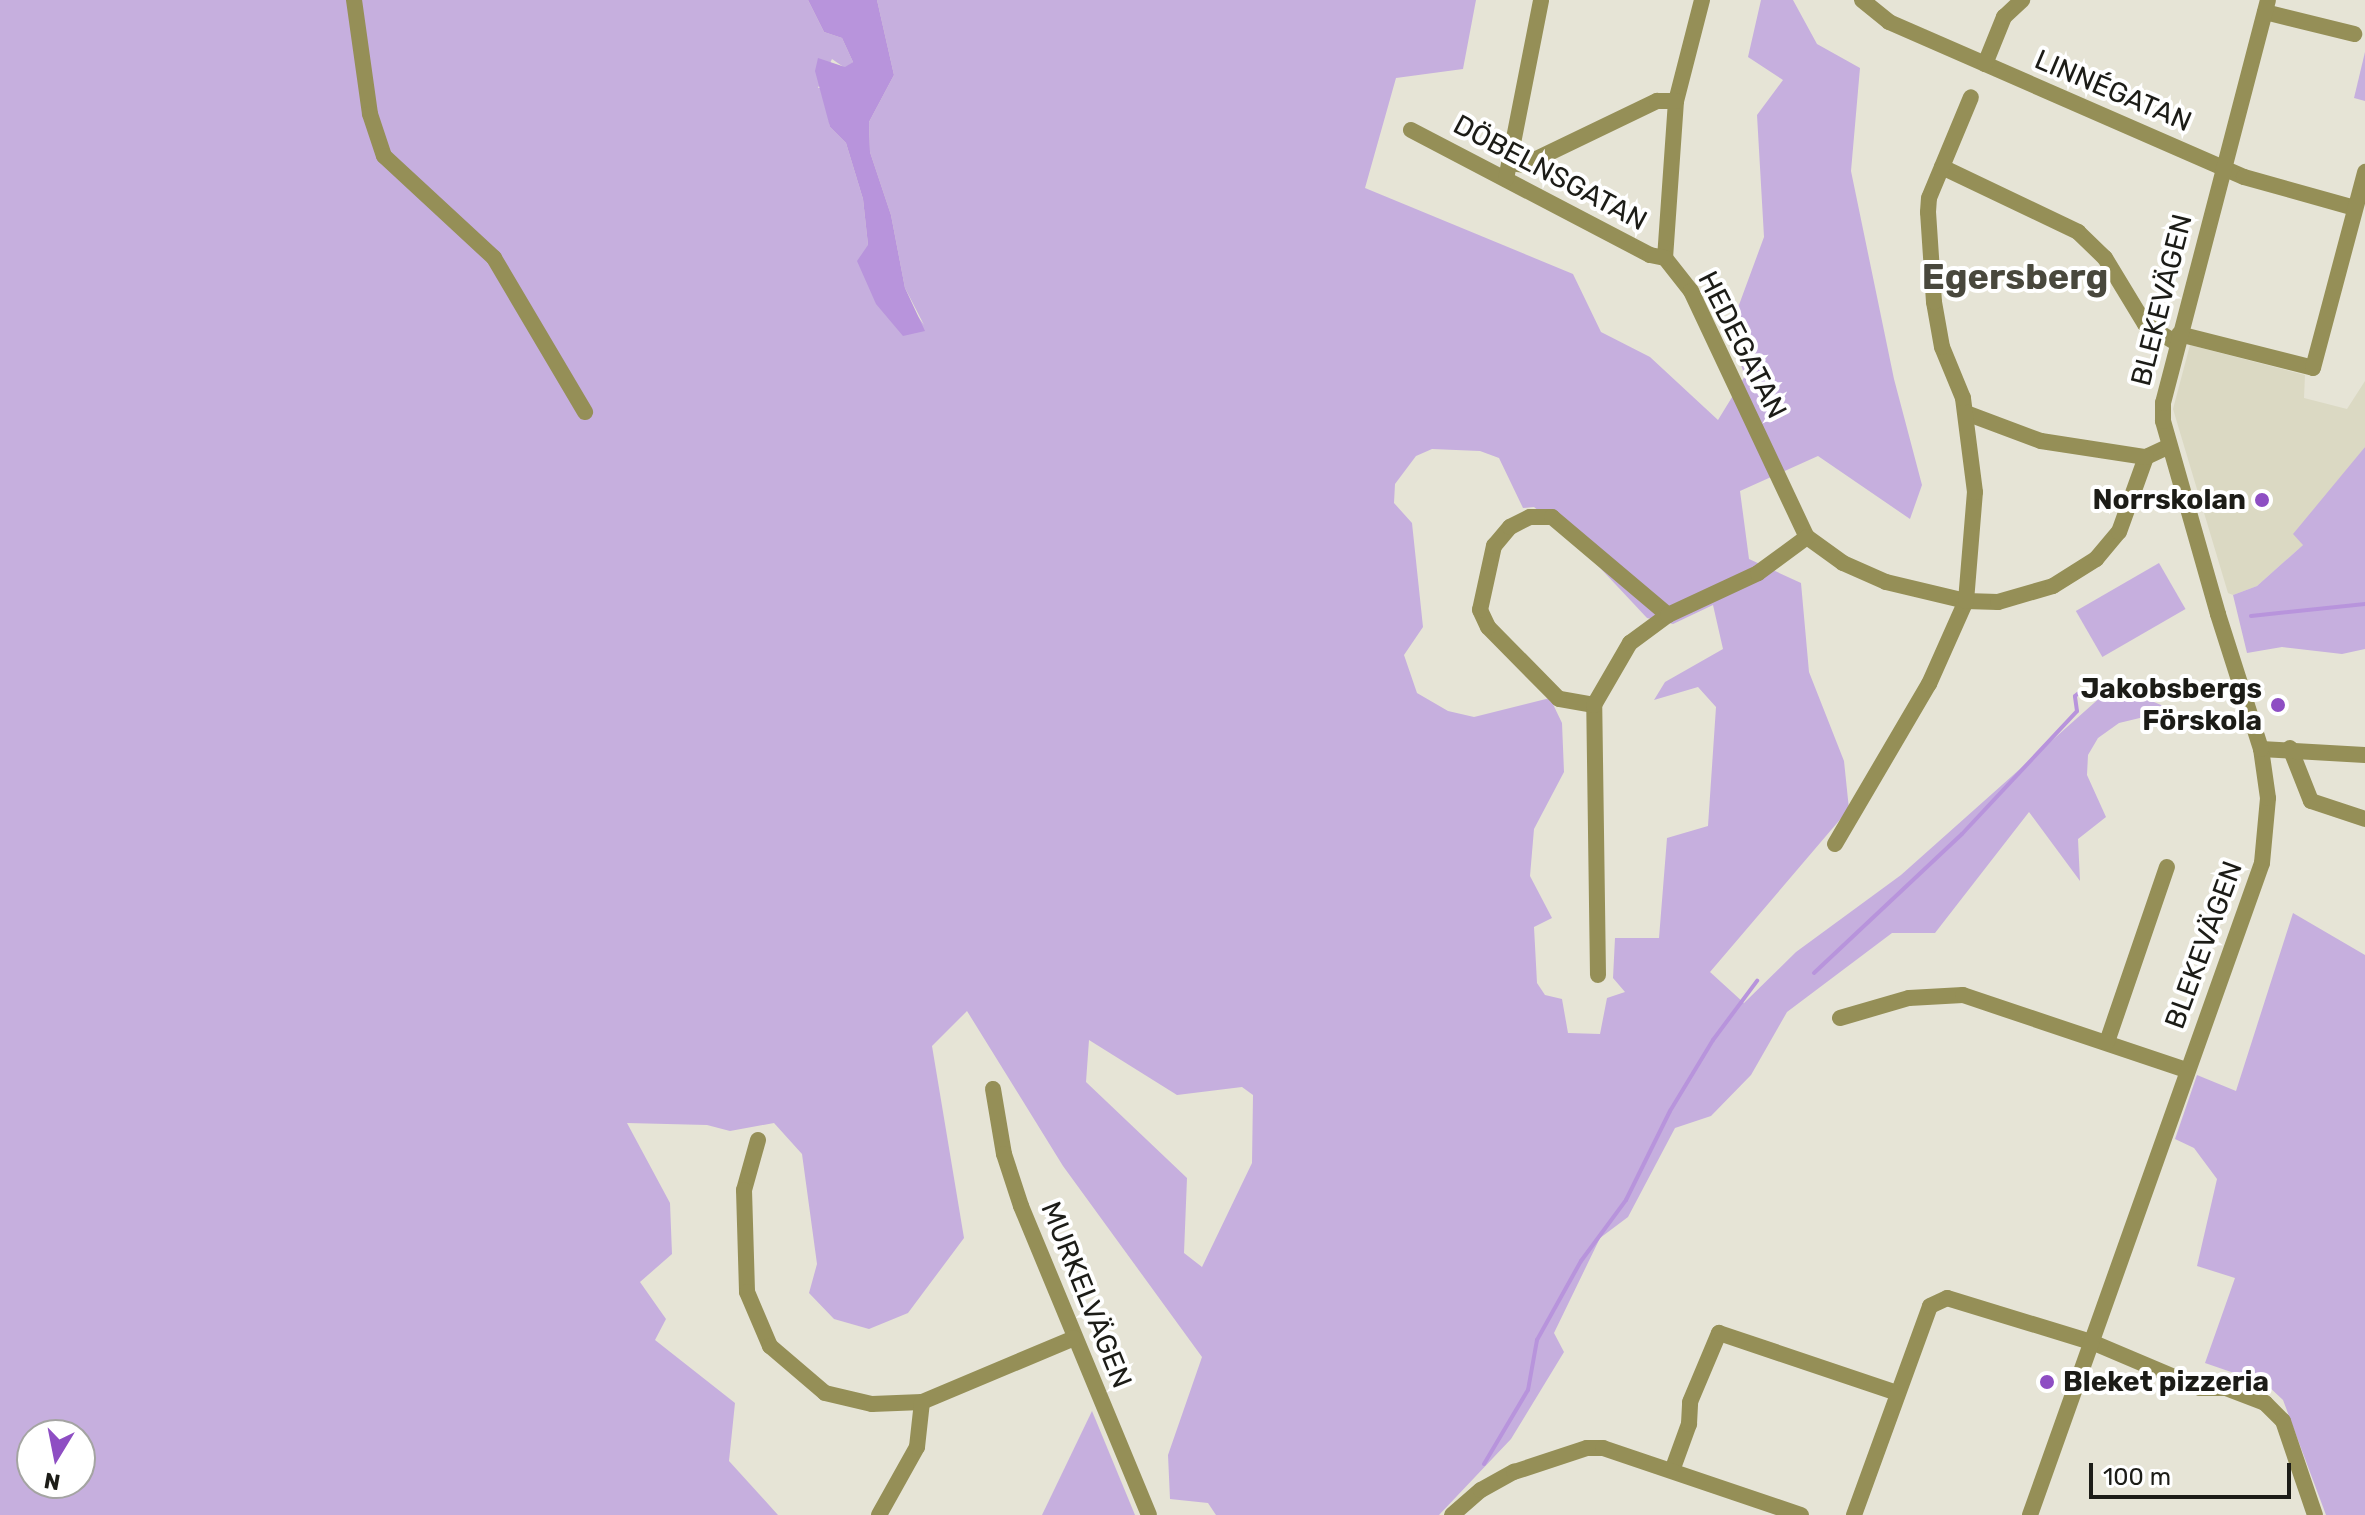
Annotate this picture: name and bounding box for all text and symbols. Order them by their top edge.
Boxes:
street label: LINNÉGATAN [2030,43,2196,139]
street label: DÖBELNSGATAN [1448,108,1652,238]
street label: BLEKEVÄGEN [2124,211,2200,389]
district label: Egersberg [1922,255,2108,299]
street label: HEDEGATAN [1691,266,1793,424]
place label: Norrskolan [2092,483,2246,517]
marker: Norrskolan [2253,491,2271,509]
place label: Jakobsbergs Förskola [2081,672,2262,738]
marker: Jakobsbergs Förskola [2269,696,2287,714]
street label: BLEKEVÄGEN [2158,857,2250,1033]
street label: MURKELVÄGEN [1033,1197,1139,1393]
place label: Bleket pizzeria [2063,1365,2269,1399]
marker: Bleket pizzeria [2038,1373,2056,1391]
north arrow [16,1419,96,1499]
scale bar [2093,1447,2295,1497]
text: 100 m [2103,1463,2171,1491]
text: N [42,1466,62,1496]

